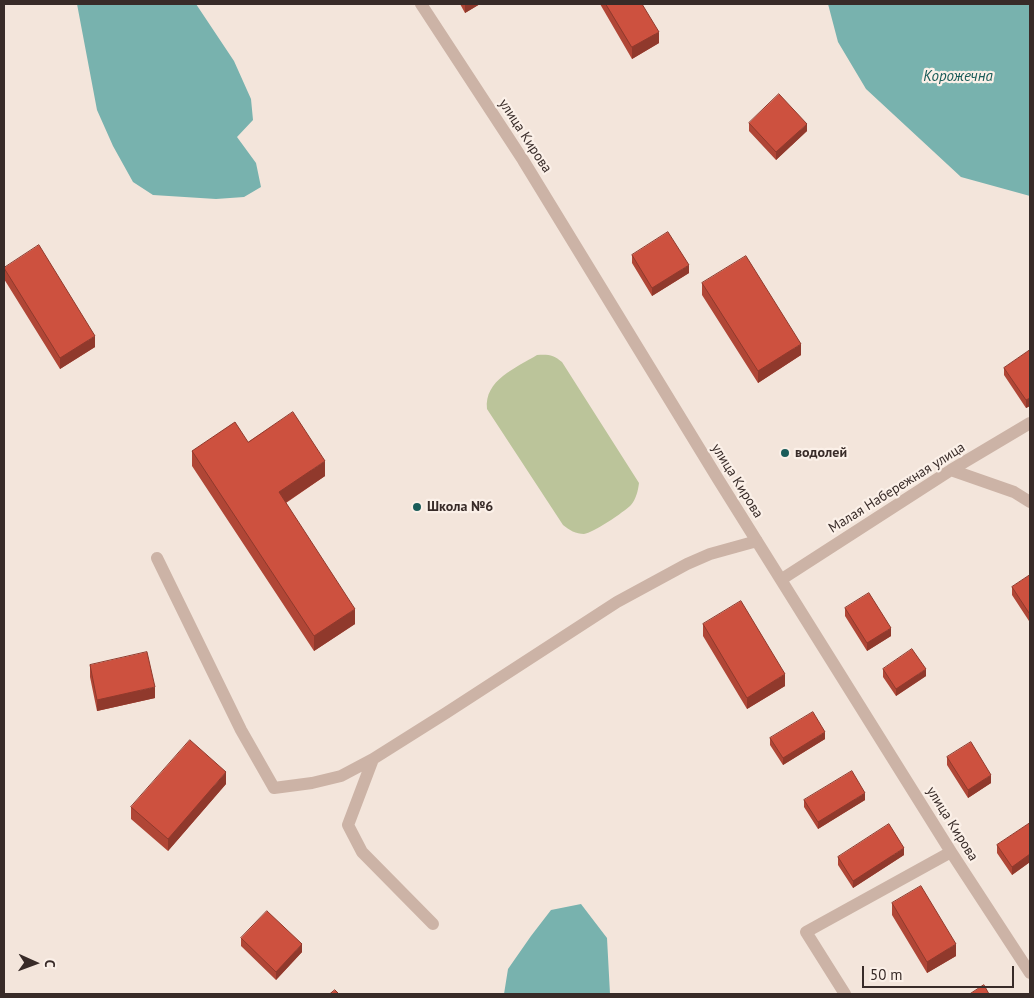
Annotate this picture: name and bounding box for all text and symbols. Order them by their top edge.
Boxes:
water label: Корожечна [923,68,993,86]
street label: улица Кирова [495,96,555,176]
street label: Малая Набережная улица [826,439,968,537]
street label: улица Кирова [707,441,767,521]
place label: водолей [795,445,847,461]
marker: водолей [779,447,791,459]
place label: Школа №6 [427,499,493,515]
marker: Школа №6 [411,501,423,513]
street label: улица Кирова [922,784,982,864]
north arrow [10,938,60,988]
scale bar [864,956,1016,988]
text: С [41,959,59,968]
text: 50 m [870,965,903,984]

